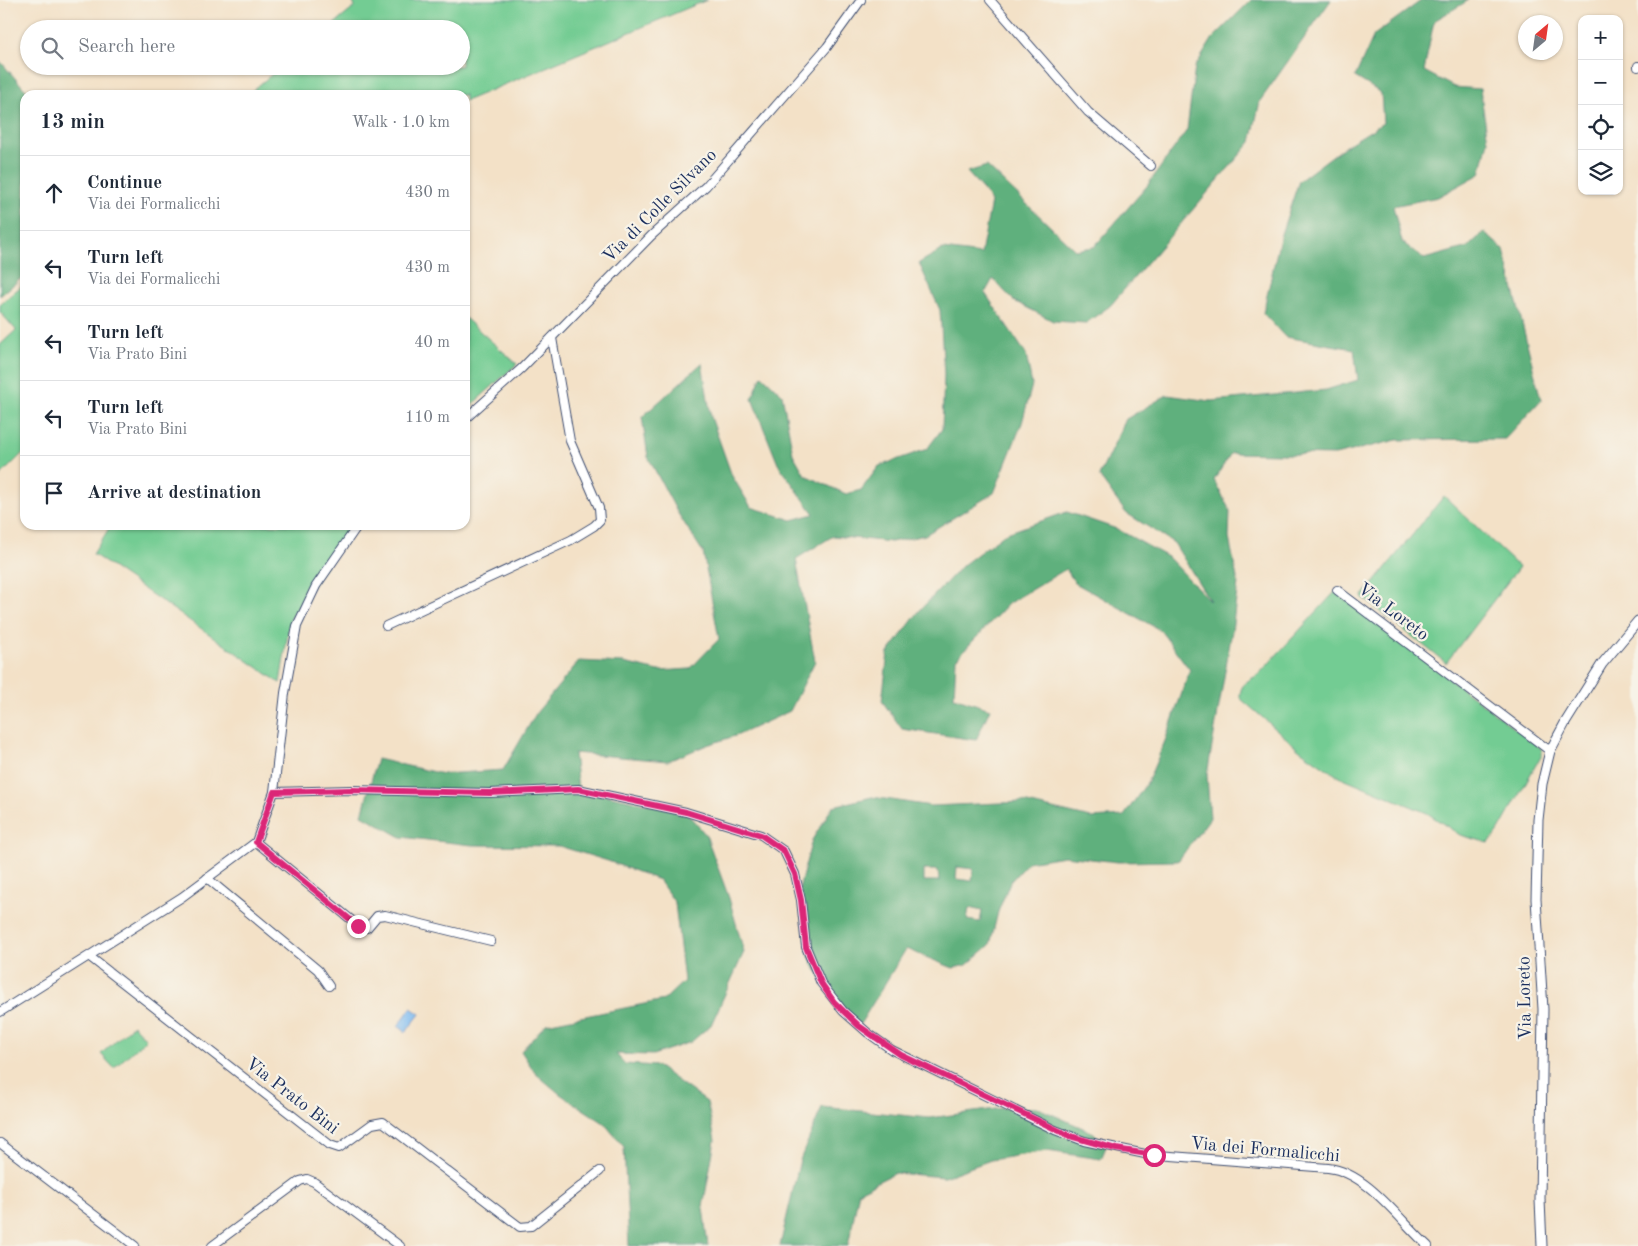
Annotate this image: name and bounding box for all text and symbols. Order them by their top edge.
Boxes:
north arrow [1518,15,1563,60]
map controls [1578,15,1623,195]
button: + [1578,15,1623,60]
search box [20,20,470,75]
icon: search [38,34,66,62]
text: Search here [78,38,175,57]
button: − [1578,60,1623,105]
button: locate [1578,105,1623,150]
text: 13 min [40,112,105,133]
text: Walk · 1.0 km [352,115,450,131]
street label: Via di Colle Silvano [600,146,720,266]
button: layers [1578,150,1623,195]
text: Continue [87,174,162,193]
icon: ahead [40,179,68,207]
text: 430 m [405,185,450,201]
text: Via dei Formalicchi [87,197,220,213]
text: Turn left [87,249,164,268]
icon: left [40,254,68,282]
text: 430 m [405,260,450,276]
text: Via dei Formalicchi [87,272,220,288]
text: Turn left [87,324,164,343]
icon: left [40,329,68,357]
text: 40 m [414,335,450,351]
text: Via Prato Bini [87,347,187,363]
text: Turn left [87,399,164,418]
icon: left [40,404,68,432]
text: 110 m [405,410,450,426]
text: Via Prato Bini [87,422,187,438]
icon: arrive [40,479,68,507]
text: Arrive at destination [87,484,261,503]
street label: Via Loreto [1354,580,1432,644]
route end [347,915,370,938]
street label: Via Loreto [1515,956,1535,1040]
street label: Via Prato Bini [242,1054,342,1138]
street label: Via dei Formalicchi [1190,1135,1341,1166]
route start [1143,1144,1166,1167]

